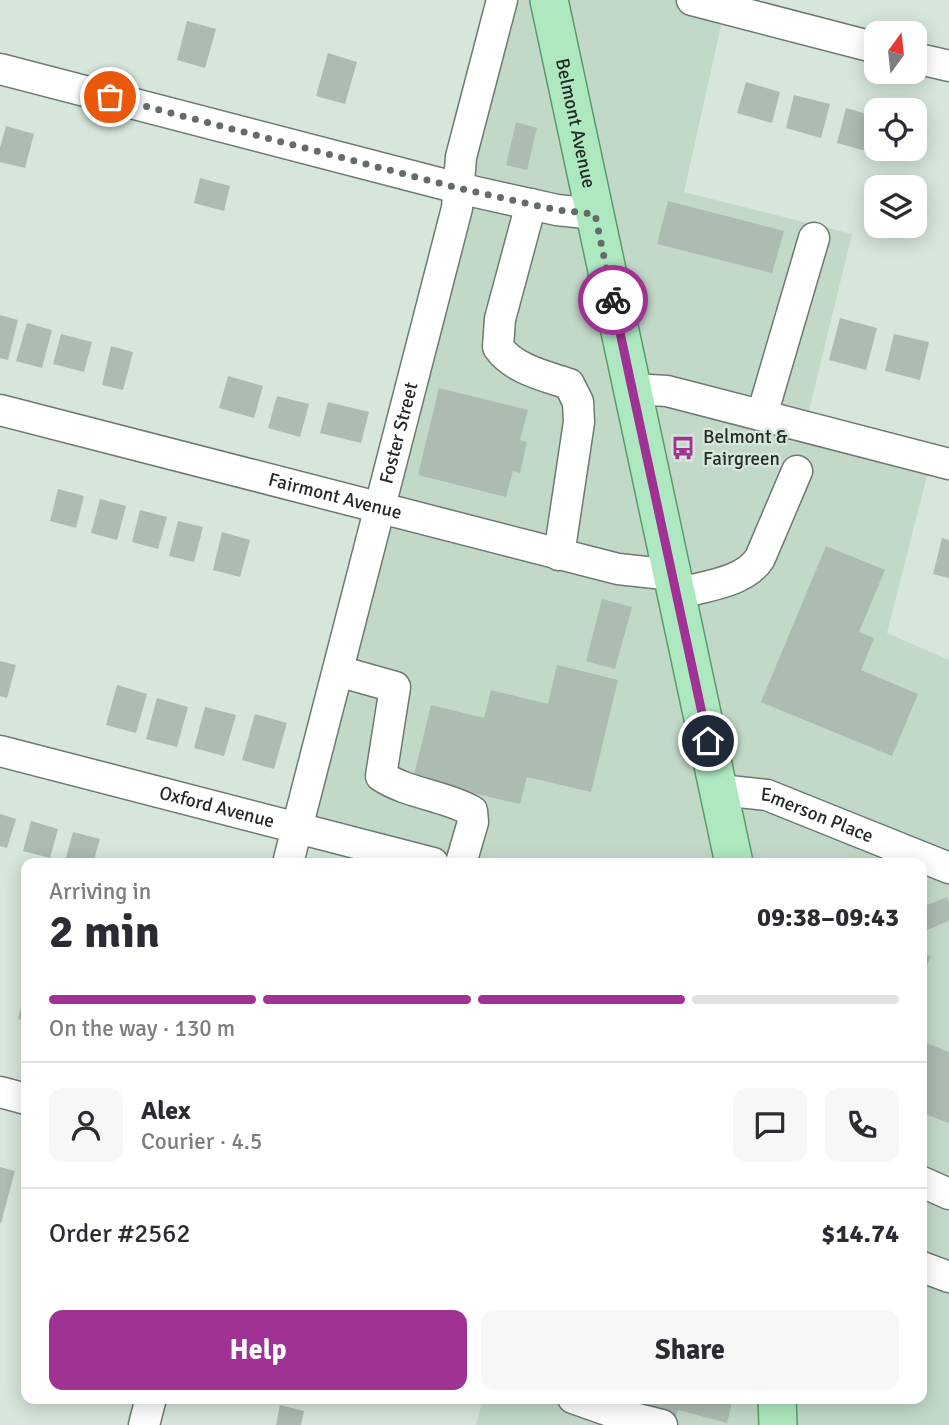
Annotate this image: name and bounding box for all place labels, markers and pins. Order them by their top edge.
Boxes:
pin [80,67,140,127]
place label: Belmont & Fairgreen [703,425,788,471]
bus stop icon: Belmont & Fairgreen [669,434,697,462]
pin [678,711,738,771]

